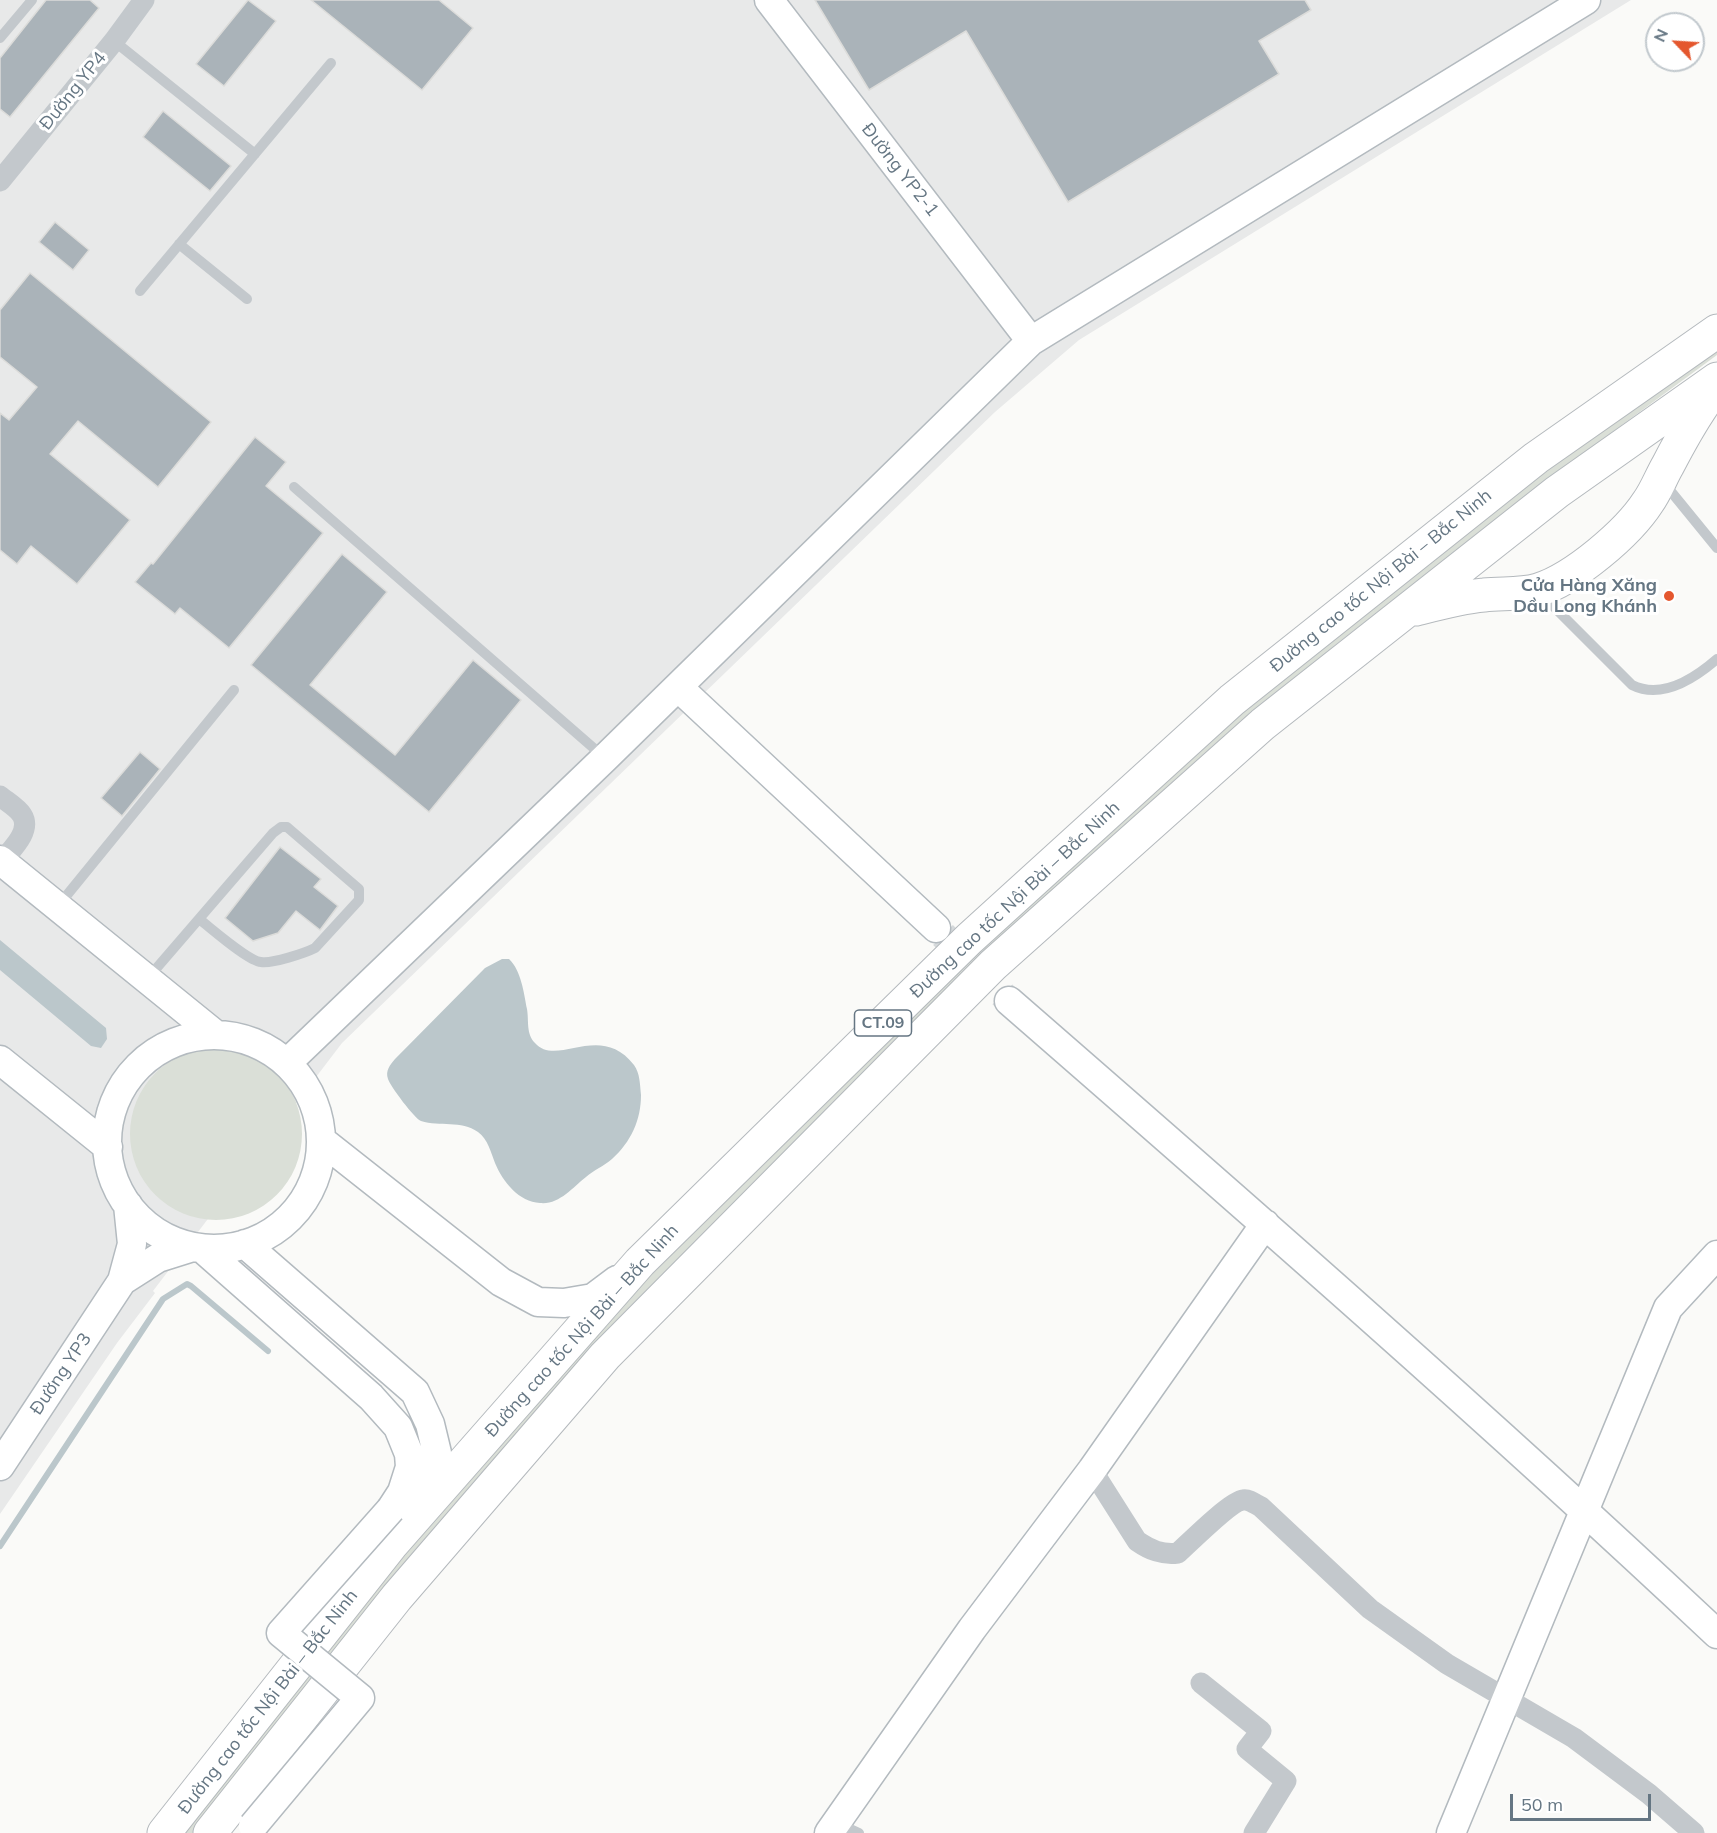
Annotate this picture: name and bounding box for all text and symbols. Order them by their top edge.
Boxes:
north arrow [1645,12,1705,72]
text: N [1649,26,1672,45]
street label: Đường YP4 [35,48,111,134]
street label: Đường YP2-1 [857,119,943,221]
street label: Đường cao tốc Nội Bài – Bắc Ninh [1266,485,1496,677]
place label: Cửa Hàng Xăng Dầu Long Khánh [1513,575,1657,618]
marker: Cửa Hàng Xăng Dầu Long Khánh [1662,589,1676,603]
street label: Đường cao tốc Nội Bài – Bắc Ninh [906,797,1124,1003]
road number: CT.09 [854,1010,912,1036]
street label: Đường cao tốc Nội Bài – Bắc Ninh [481,1220,683,1442]
street label: Đường YP3 [26,1329,96,1419]
street label: Đường cao tốc Nội Bài – Bắc Ninh [174,1585,362,1819]
scale bar [1513,1782,1654,1820]
text: 50 m [1521,1793,1563,1816]

